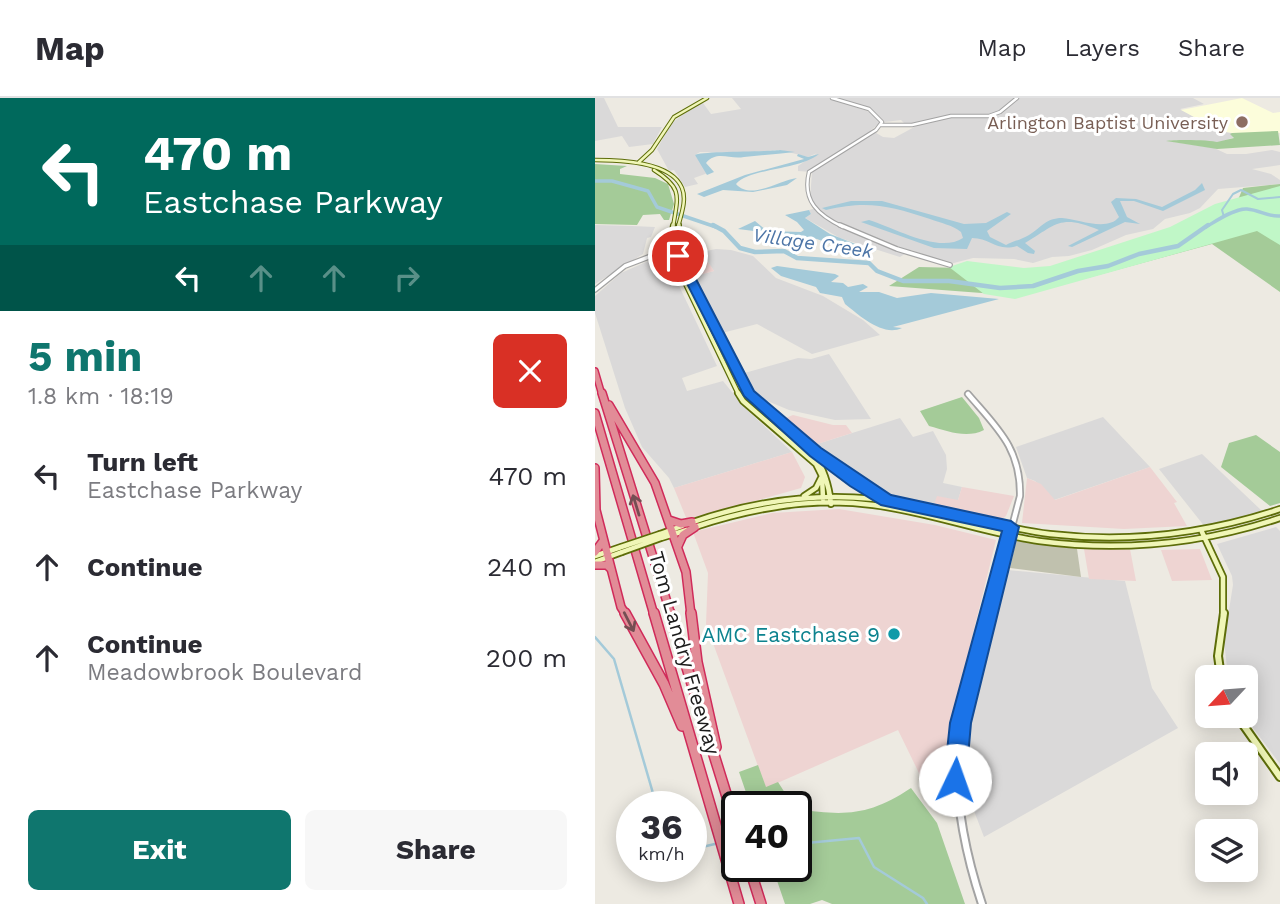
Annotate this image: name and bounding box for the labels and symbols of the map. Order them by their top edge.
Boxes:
place label: Arlington Baptist University [987,112,1229,133]
marker: Arlington Baptist University [1234,114,1250,130]
water label: Village Creek [752,223,875,263]
pin [648,226,708,286]
one-way arrow [629,494,642,516]
street label: Tom Landry Freeway [644,548,726,758]
one-way arrow [622,611,636,632]
place label: AMC Eastchase 9 [702,622,880,647]
marker: AMC Eastchase 9 [886,626,902,642]
north arrow [1195,665,1258,728]
position arrow [918,743,992,817]
speed limit sign: 40 [721,791,812,882]

